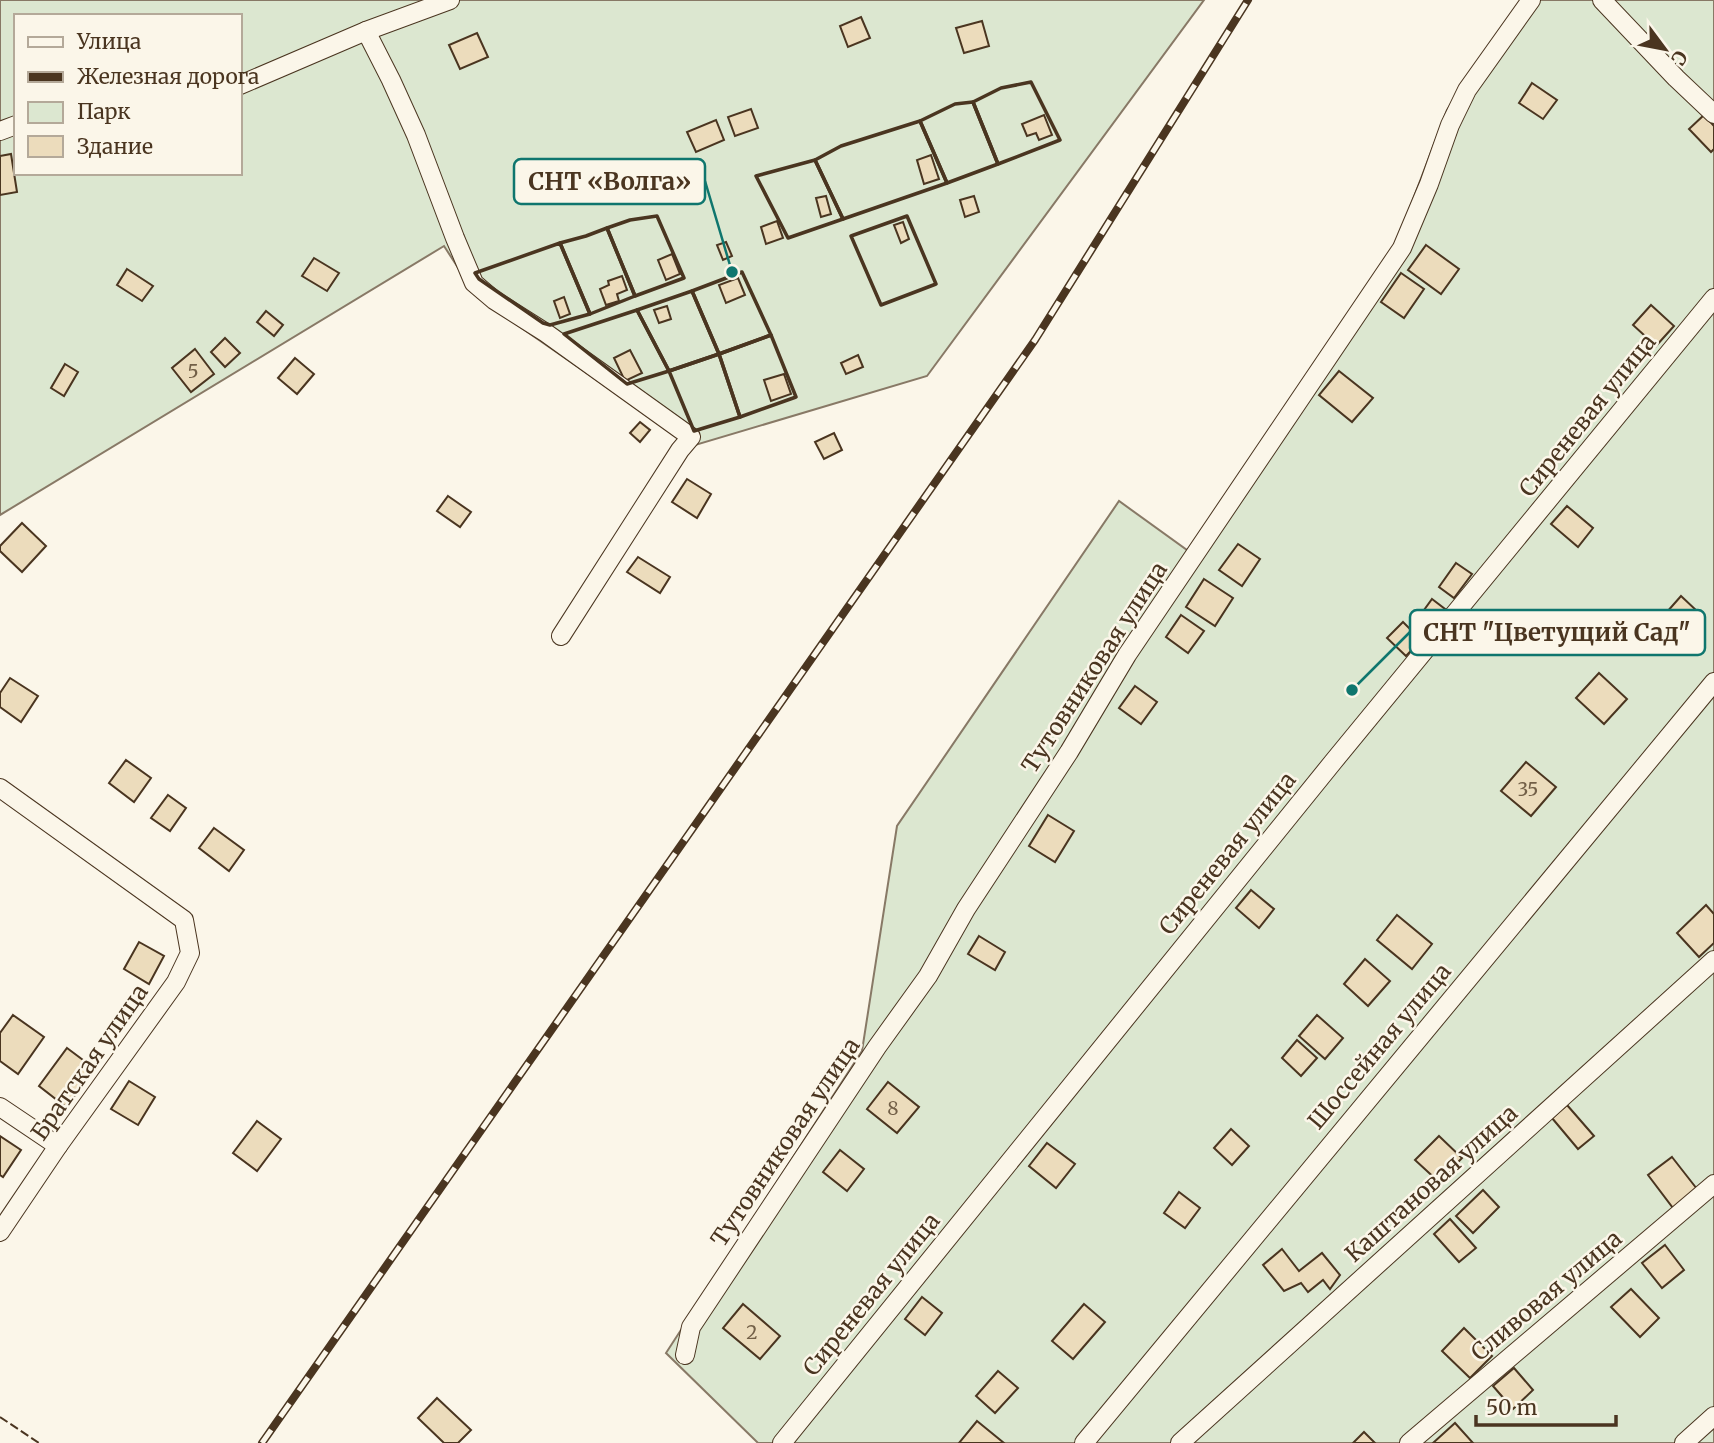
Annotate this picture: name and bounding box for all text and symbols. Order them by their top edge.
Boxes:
legend [14,14,242,175]
north arrow [1630,14,1700,84]
text: Улица [76,28,141,55]
text: С [1666,46,1693,70]
text: Железная дорога [77,63,259,90]
text: Парк [77,98,131,125]
text: Здание [77,133,153,160]
callout: СНТ «Волга» [514,159,705,204]
text: СНТ «Волга» [529,166,691,197]
street label: Сиреневая улица [1512,328,1662,502]
house number: 5 [187,359,199,383]
street label: Тутовниковая улица [1015,556,1173,778]
callout: СНТ "Цветущий Сад" [1410,610,1705,655]
text: СНТ "Цветущий Сад" [1423,617,1691,648]
street label: Сиреневая улица [1152,766,1302,940]
house number: 35 [1518,777,1538,801]
street label: Шоссейная улица [1301,957,1457,1135]
street label: Братская улица [24,978,154,1146]
street label: Тутовниковая улица [704,1032,866,1252]
house number: 8 [887,1096,899,1120]
street label: Каштановая улица [1339,1098,1523,1268]
street label: Сиреневая улица [796,1207,946,1381]
street label: Сливовая улица [1465,1223,1627,1367]
house number: 2 [746,1320,758,1344]
scale bar [1476,1384,1616,1428]
text: 50 m [1486,1394,1537,1421]

